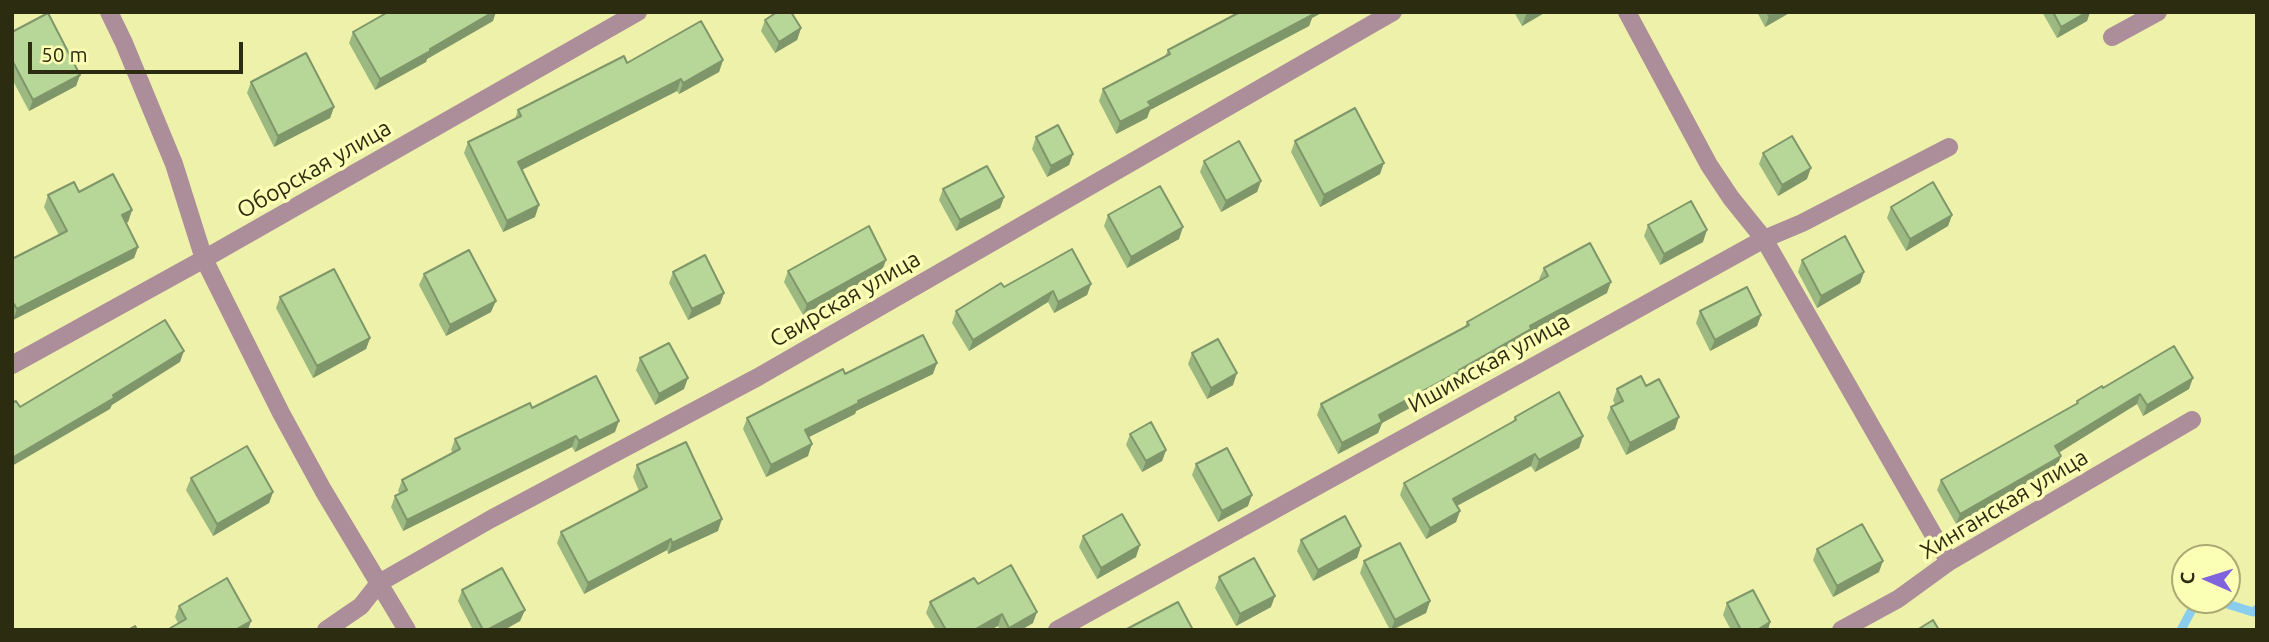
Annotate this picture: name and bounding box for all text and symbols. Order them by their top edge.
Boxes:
scale bar [32,28,247,72]
text: 50 m [41,42,88,66]
street label: Оборская улица [232,114,396,224]
street label: Свирская улица [765,245,925,353]
street label: Ишимская улица [1403,307,1575,419]
street label: Хинганская улица [1915,443,2093,565]
north arrow [2171,544,2241,614]
text: С [2176,571,2198,585]

